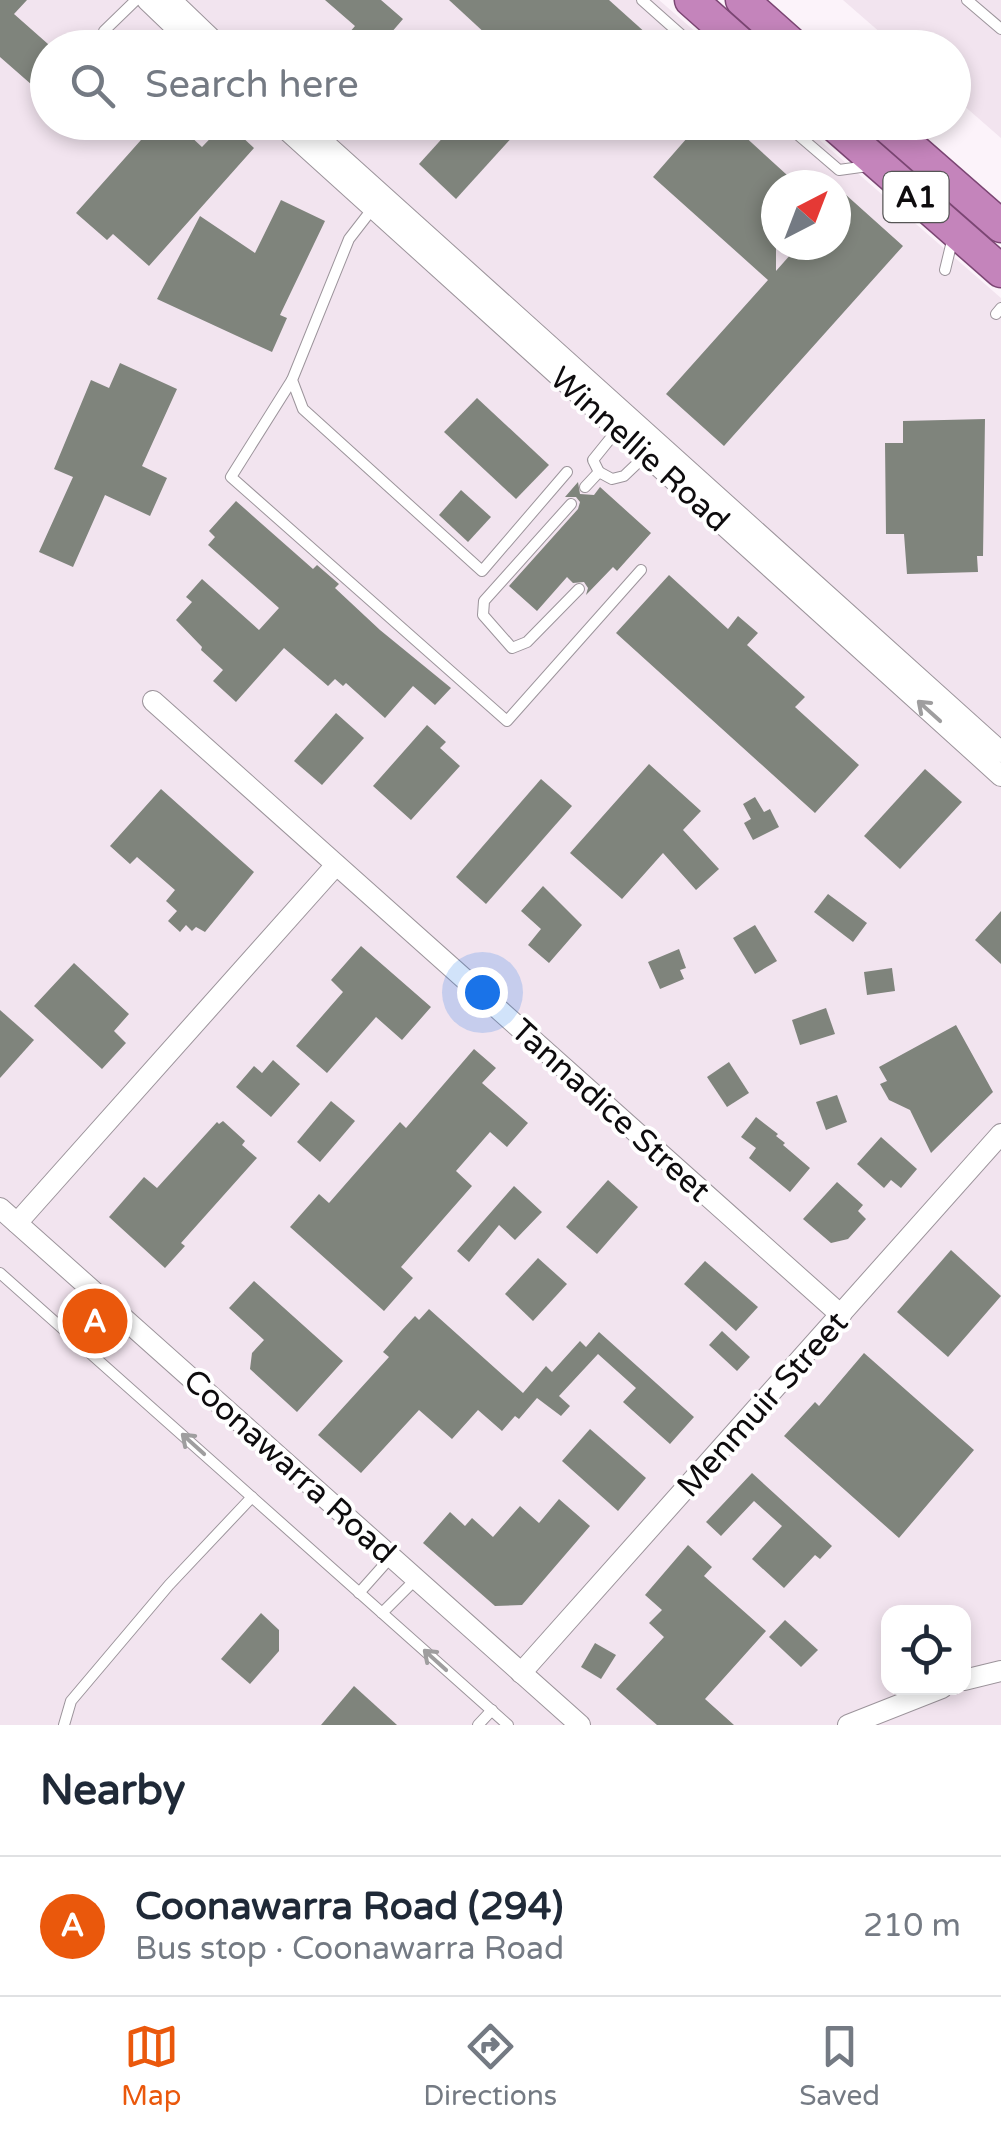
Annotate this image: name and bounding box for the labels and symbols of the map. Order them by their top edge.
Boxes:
north arrow [761,170,851,260]
road number: A1 [884,172,948,222]
street label: Winnellie Road [542,359,737,540]
one-way arrow [917,699,942,722]
your location [457,967,508,1018]
street label: Tannadice Street [503,1011,718,1210]
pin: A [62,1284,128,1358]
street label: Menmuir Street [669,1304,856,1505]
street label: Coonawarra Road [175,1362,403,1572]
one-way arrow [180,1434,206,1456]
one-way arrow [423,1649,448,1672]

